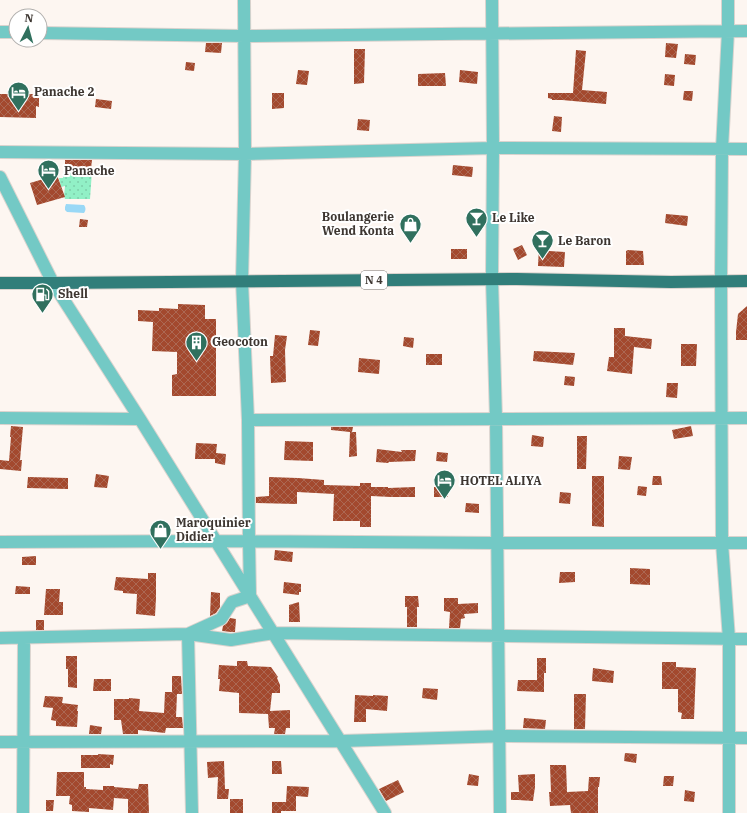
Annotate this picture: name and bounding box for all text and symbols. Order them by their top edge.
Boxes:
north arrow [8,8,48,48]
text: N [24,11,34,26]
hotel icon: Panache 2 [5,79,31,112]
place label: Panache 2 [34,84,95,99]
hotel icon: Panache [35,158,61,191]
place label: Panache [64,163,115,178]
bar icon: Le Like [464,205,490,238]
place label: Boulangerie Wend Konta [322,209,394,238]
place label: Le Like [492,210,535,225]
shop icon: Boulangerie Wend Konta [397,211,423,244]
bar icon: Le Baron [529,228,555,261]
place label: Le Baron [558,233,611,248]
road number: N 4 [361,271,387,289]
fuel station icon: Shell [30,281,56,314]
place label: Shell [58,286,88,301]
building icon: Geocoton [183,329,209,362]
place label: Geocoton [212,334,268,349]
hotel icon: HOTEL ALIYA [432,468,458,501]
place label: HOTEL ALIYA [460,473,542,488]
place label: Maroquinier Didier [176,515,251,544]
shop icon: Maroquinier Didier [148,517,174,550]

